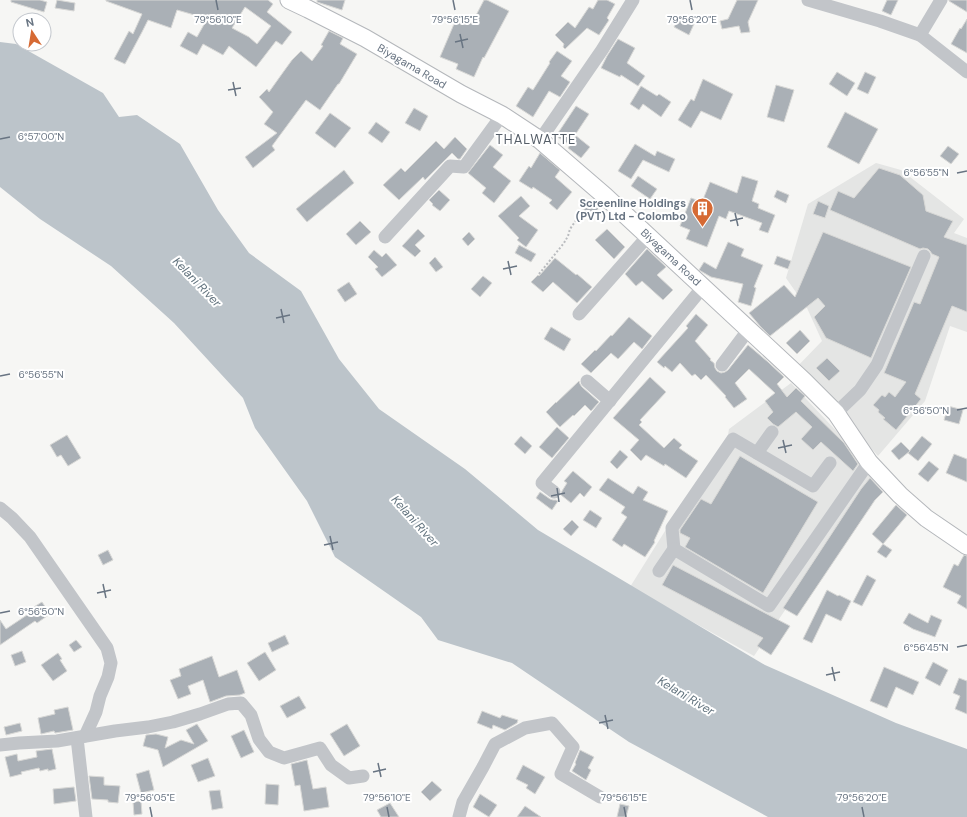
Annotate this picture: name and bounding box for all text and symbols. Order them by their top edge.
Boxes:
north arrow [12,12,52,52]
text: 79°56'10"E [194,13,242,26]
text: 79°56'15"E [432,13,479,26]
text: 79°56'20"E [667,13,717,26]
text: N [25,15,35,30]
street label: Biyagama Road [375,41,449,91]
text: 6°57'00"N [18,130,64,143]
district label: THALWATTE [496,131,576,148]
text: 6°56'55"N [903,166,949,179]
place label: Screenline Holdings (PVT) Ltd - Colombo [576,196,686,223]
building icon: Screenline Holdings (PVT) Ltd - Colombo [689,196,715,229]
street label: Biyagama Road [638,225,704,289]
water label: Kelani River [169,254,225,311]
text: 6°56'55"N [18,368,64,381]
text: 6°56'50"N [903,404,949,417]
water label: Kelani River [388,492,443,550]
text: 6°56'50"N [18,605,64,618]
text: 6°56'45"N [904,641,949,654]
water label: Kelani River [655,673,718,719]
text: 79°56'05"E [125,791,175,804]
text: 79°56'10"E [363,791,411,804]
text: 79°56'15"E [601,791,648,804]
text: 79°56'20"E [837,791,887,804]

